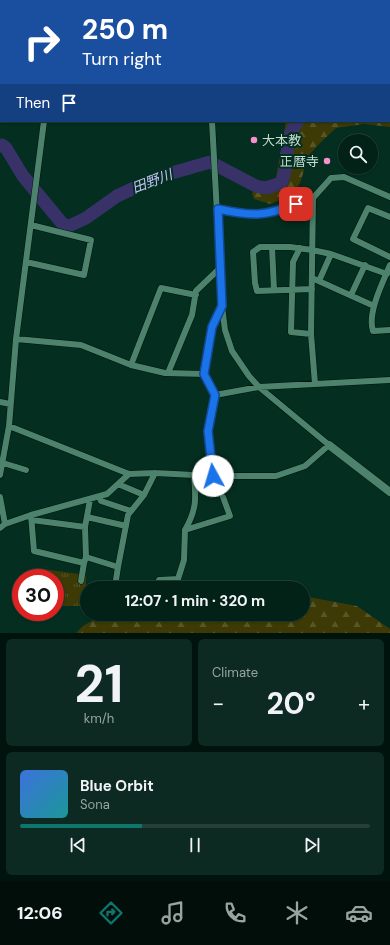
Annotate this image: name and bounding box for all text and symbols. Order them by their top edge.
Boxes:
text: 250 m [82,11,168,48]
icon: right [16,16,68,68]
text: Turn right [82,47,162,71]
icon: arrive [58,92,80,114]
text: Then [16,93,50,113]
place label: 大本教 [262,132,301,149]
map controls [338,134,378,174]
button: search [338,134,378,174]
marker: 大本教 [249,135,259,145]
place label: 正暦寺 [280,153,319,170]
marker: 正暦寺 [322,156,332,166]
water label: 田野川 [129,164,177,197]
pin [279,187,313,221]
icon: arrive [285,193,307,215]
position arrow [192,455,234,497]
speed limit sign: 30 [12,569,64,621]
text: 12:07 · 1 min · 320 m [125,591,265,611]
text: 21 [75,650,123,718]
text: Climate [212,664,258,681]
text: 20° [266,684,316,723]
text: − [212,689,224,718]
text: + [358,689,370,718]
text: km/h [84,710,114,727]
text: Blue Orbit [80,776,154,796]
text: Sona [80,796,110,813]
icon: previous [67,834,89,856]
icon: pause [184,834,206,856]
icon: next [301,834,323,856]
icon: directions [97,899,125,927]
icon: music [159,899,187,927]
icon: phone [221,899,249,927]
icon: climate [283,899,311,927]
icon: car [345,899,373,927]
text: 12:06 [17,901,63,925]

